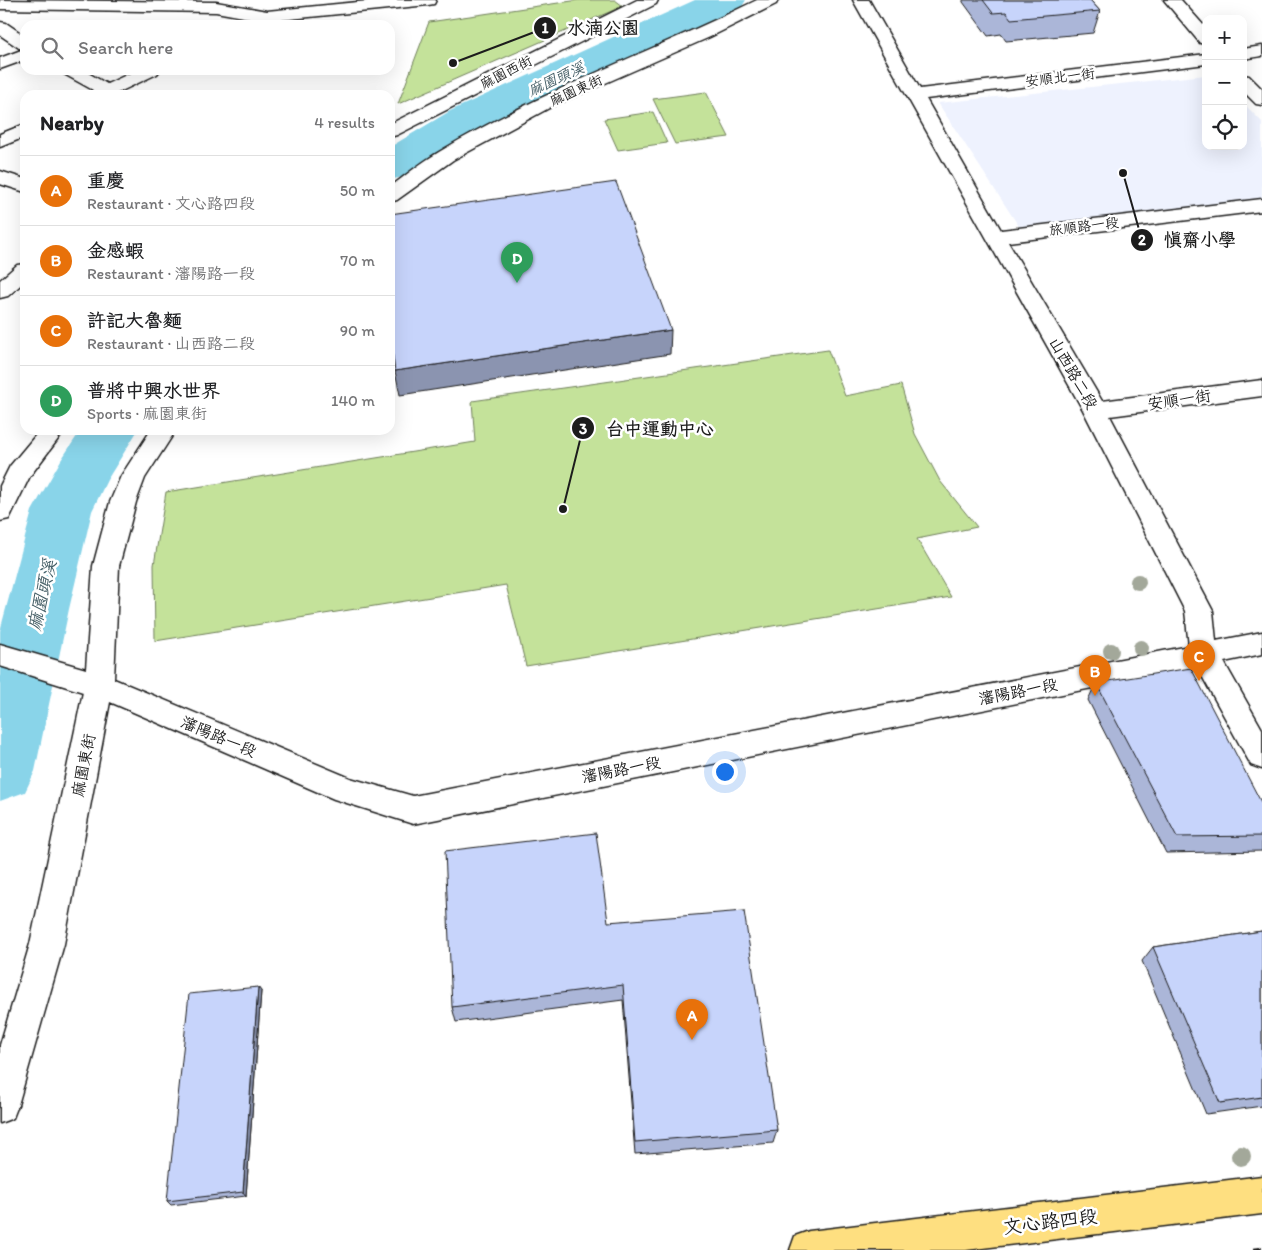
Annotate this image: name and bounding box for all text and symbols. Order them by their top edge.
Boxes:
callout: 水湳公園 [532,11,649,44]
map controls [1202,15,1247,150]
button: + [1202,15,1247,60]
text: 水湳公園 [567,17,639,39]
text: 1 [542,19,549,37]
search box [20,20,395,75]
icon: search [38,34,66,62]
text: Search here [78,36,173,59]
street label: 麻園西街 [477,52,535,93]
water label: 麻園頭溪 [525,58,588,100]
button: − [1202,60,1247,105]
street label: 安順北一街 [1024,65,1096,90]
street label: 麻園東街 [547,71,605,110]
button: locate [1202,105,1247,150]
text: Nearby [40,110,104,135]
text: 4 results [314,113,375,132]
text: 重慶 [87,169,125,192]
text: A [51,181,61,200]
text: 50 m [340,181,375,200]
text: Restaurant · 文心路四段 [87,194,255,213]
street label: 旅順路一段 [1048,214,1120,239]
callout: 慎齋小學 [1129,223,1246,256]
text: 慎齋小學 [1164,229,1236,251]
text: 2 [1138,231,1146,249]
text: 金感蝦 [87,239,144,262]
pin: D [501,242,533,283]
text: B [51,251,61,270]
text: 70 m [340,251,375,270]
text: Restaurant · 瀋陽路一段 [87,264,255,283]
text: 許記大魯麵 [87,309,182,332]
text: C [51,321,61,340]
text: 90 m [340,321,375,340]
text: Restaurant · 山西路二段 [87,334,255,353]
street label: 山西路二段 [1045,334,1102,413]
text: 普將中興水世界 [87,379,220,402]
street label: 安順一街 [1146,386,1212,413]
text: D [51,391,61,410]
text: 140 m [331,391,375,410]
text: Sports · 麻園東街 [87,404,207,423]
callout: 台中運動中心 [571,412,724,445]
text: 台中運動中心 [606,418,714,440]
text: 3 [579,420,587,438]
water label: 麻園頭溪 [23,556,61,633]
pin: C [1183,640,1215,681]
pin: B [1079,655,1111,696]
street label: 瀋陽路一段 [977,675,1059,708]
street label: 瀋陽路一段 [178,712,259,761]
street label: 麻園東街 [68,732,99,798]
street label: 瀋陽路一段 [580,753,662,786]
your location [712,759,738,785]
pin: A [676,999,708,1040]
street label: 文心路四段 [1002,1204,1099,1239]

